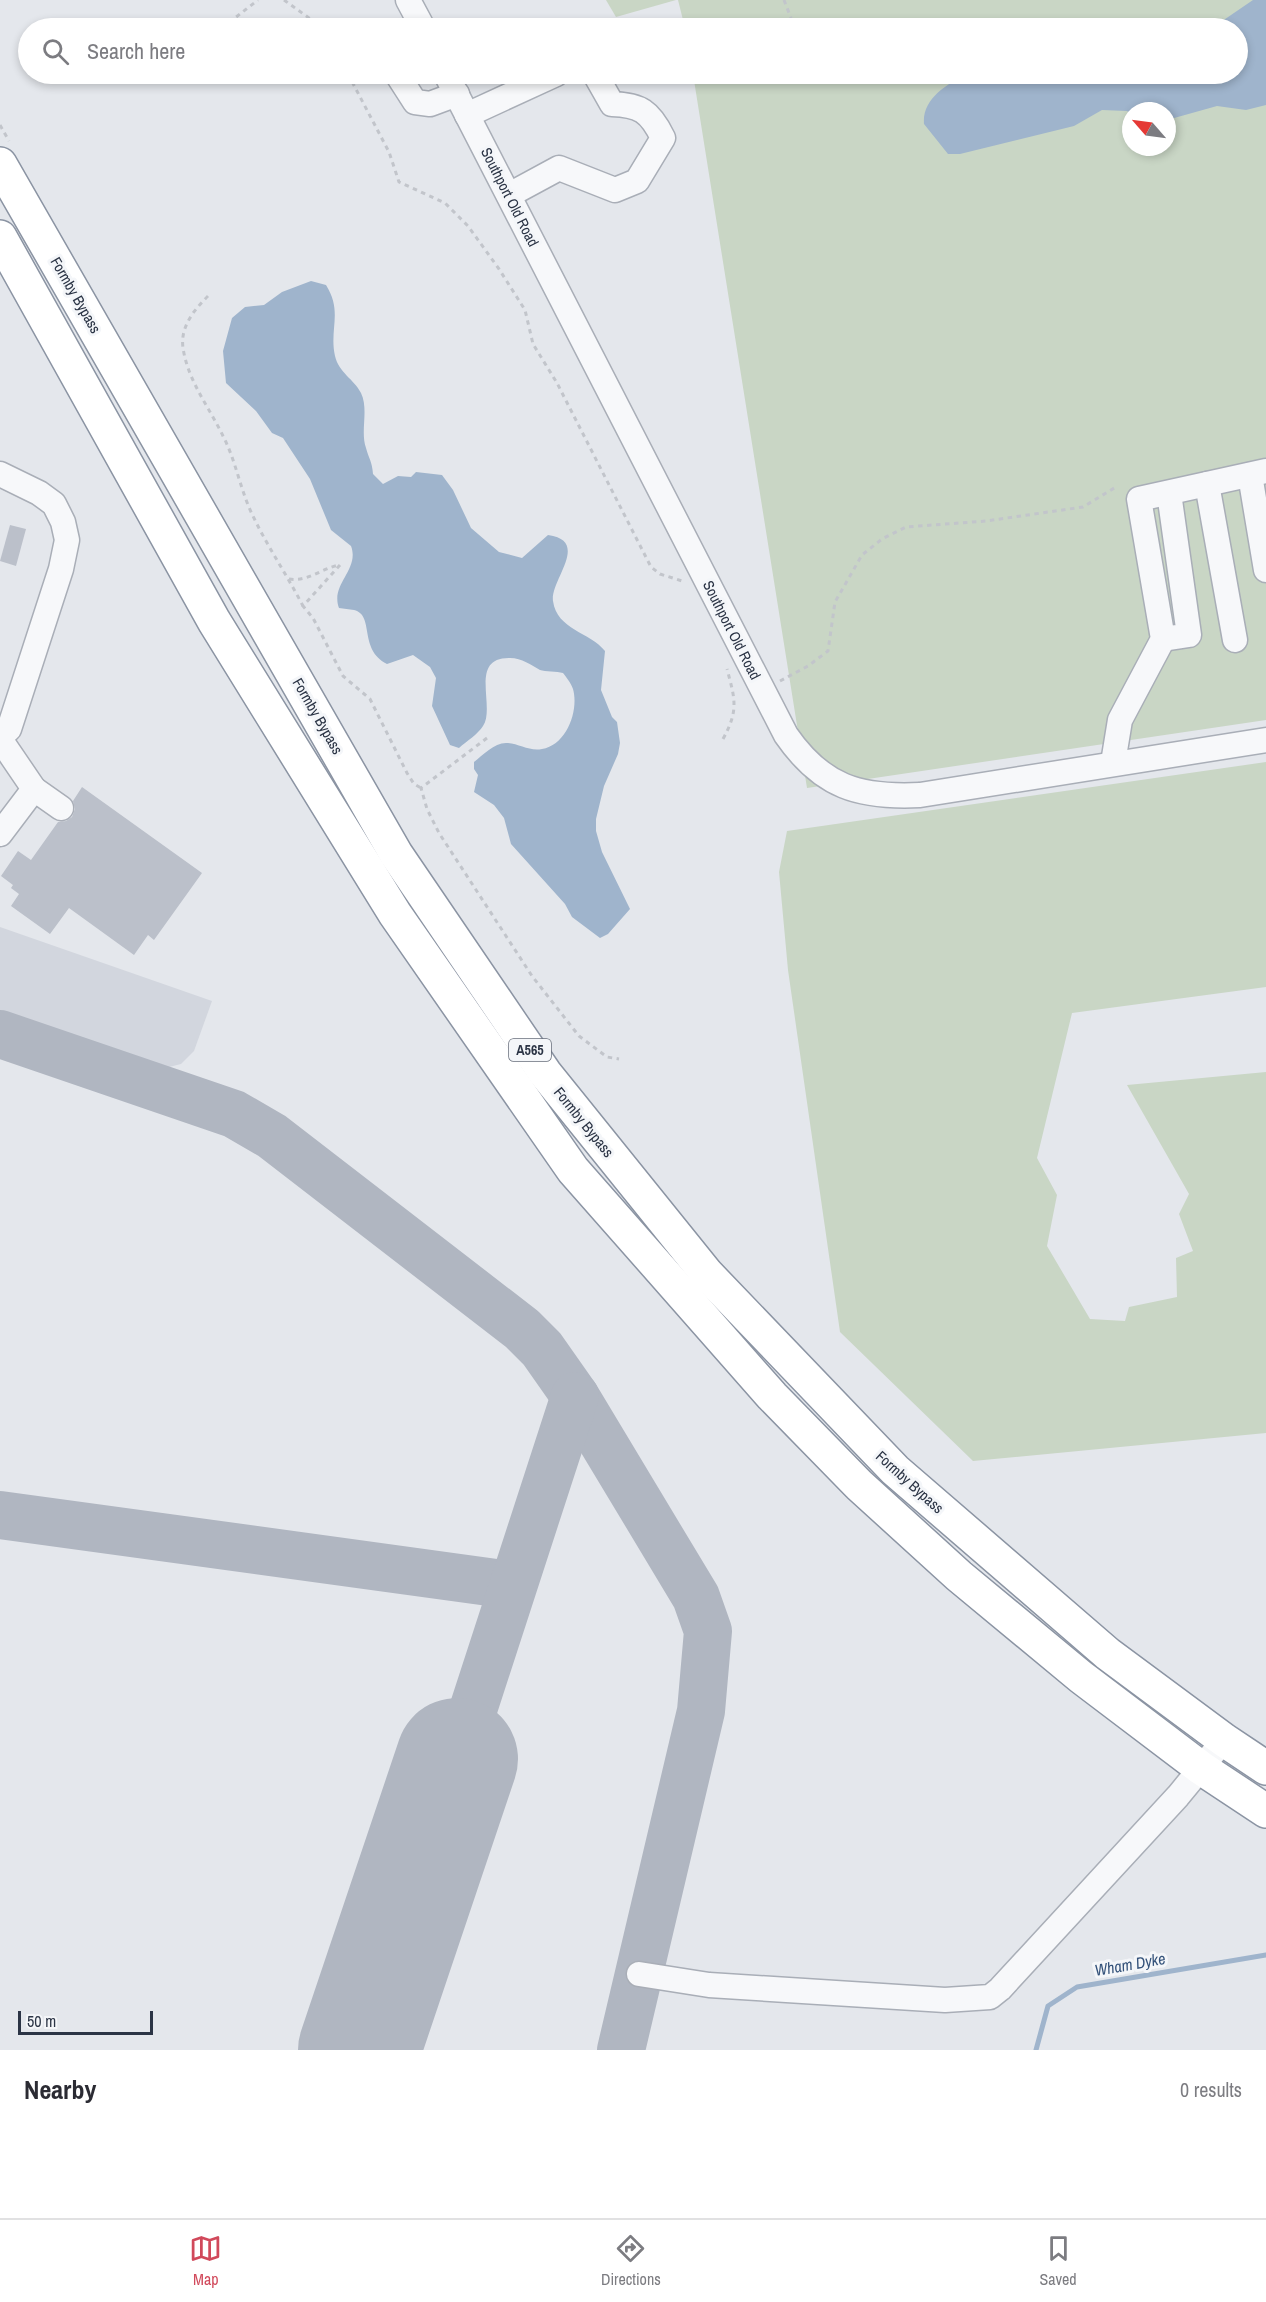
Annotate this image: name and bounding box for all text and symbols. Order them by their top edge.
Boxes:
search box [18,18,1248,84]
icon: search [39,35,72,68]
text: Search here [87,36,185,66]
north arrow [1122,102,1176,156]
street label: Southport Old Road [476,144,544,250]
street label: Formby Bypass [46,253,106,337]
street label: Southport Old Road [698,577,766,683]
street label: Formby Bypass [288,674,348,758]
road number: A565 [509,1039,551,1061]
street label: Formby Bypass [549,1082,619,1162]
street label: Formby Bypass [871,1446,949,1518]
water label: Wham Dyke [1093,1947,1167,1981]
scale bar [18,2008,153,2036]
text: 50 m [27,2010,56,2032]
text: Nearby [24,2072,96,2107]
text: 0 results [1180,2076,1242,2103]
tab: Map [189,2232,222,2290]
tab: Directions [601,2232,661,2290]
tab: Saved [1039,2232,1077,2290]

